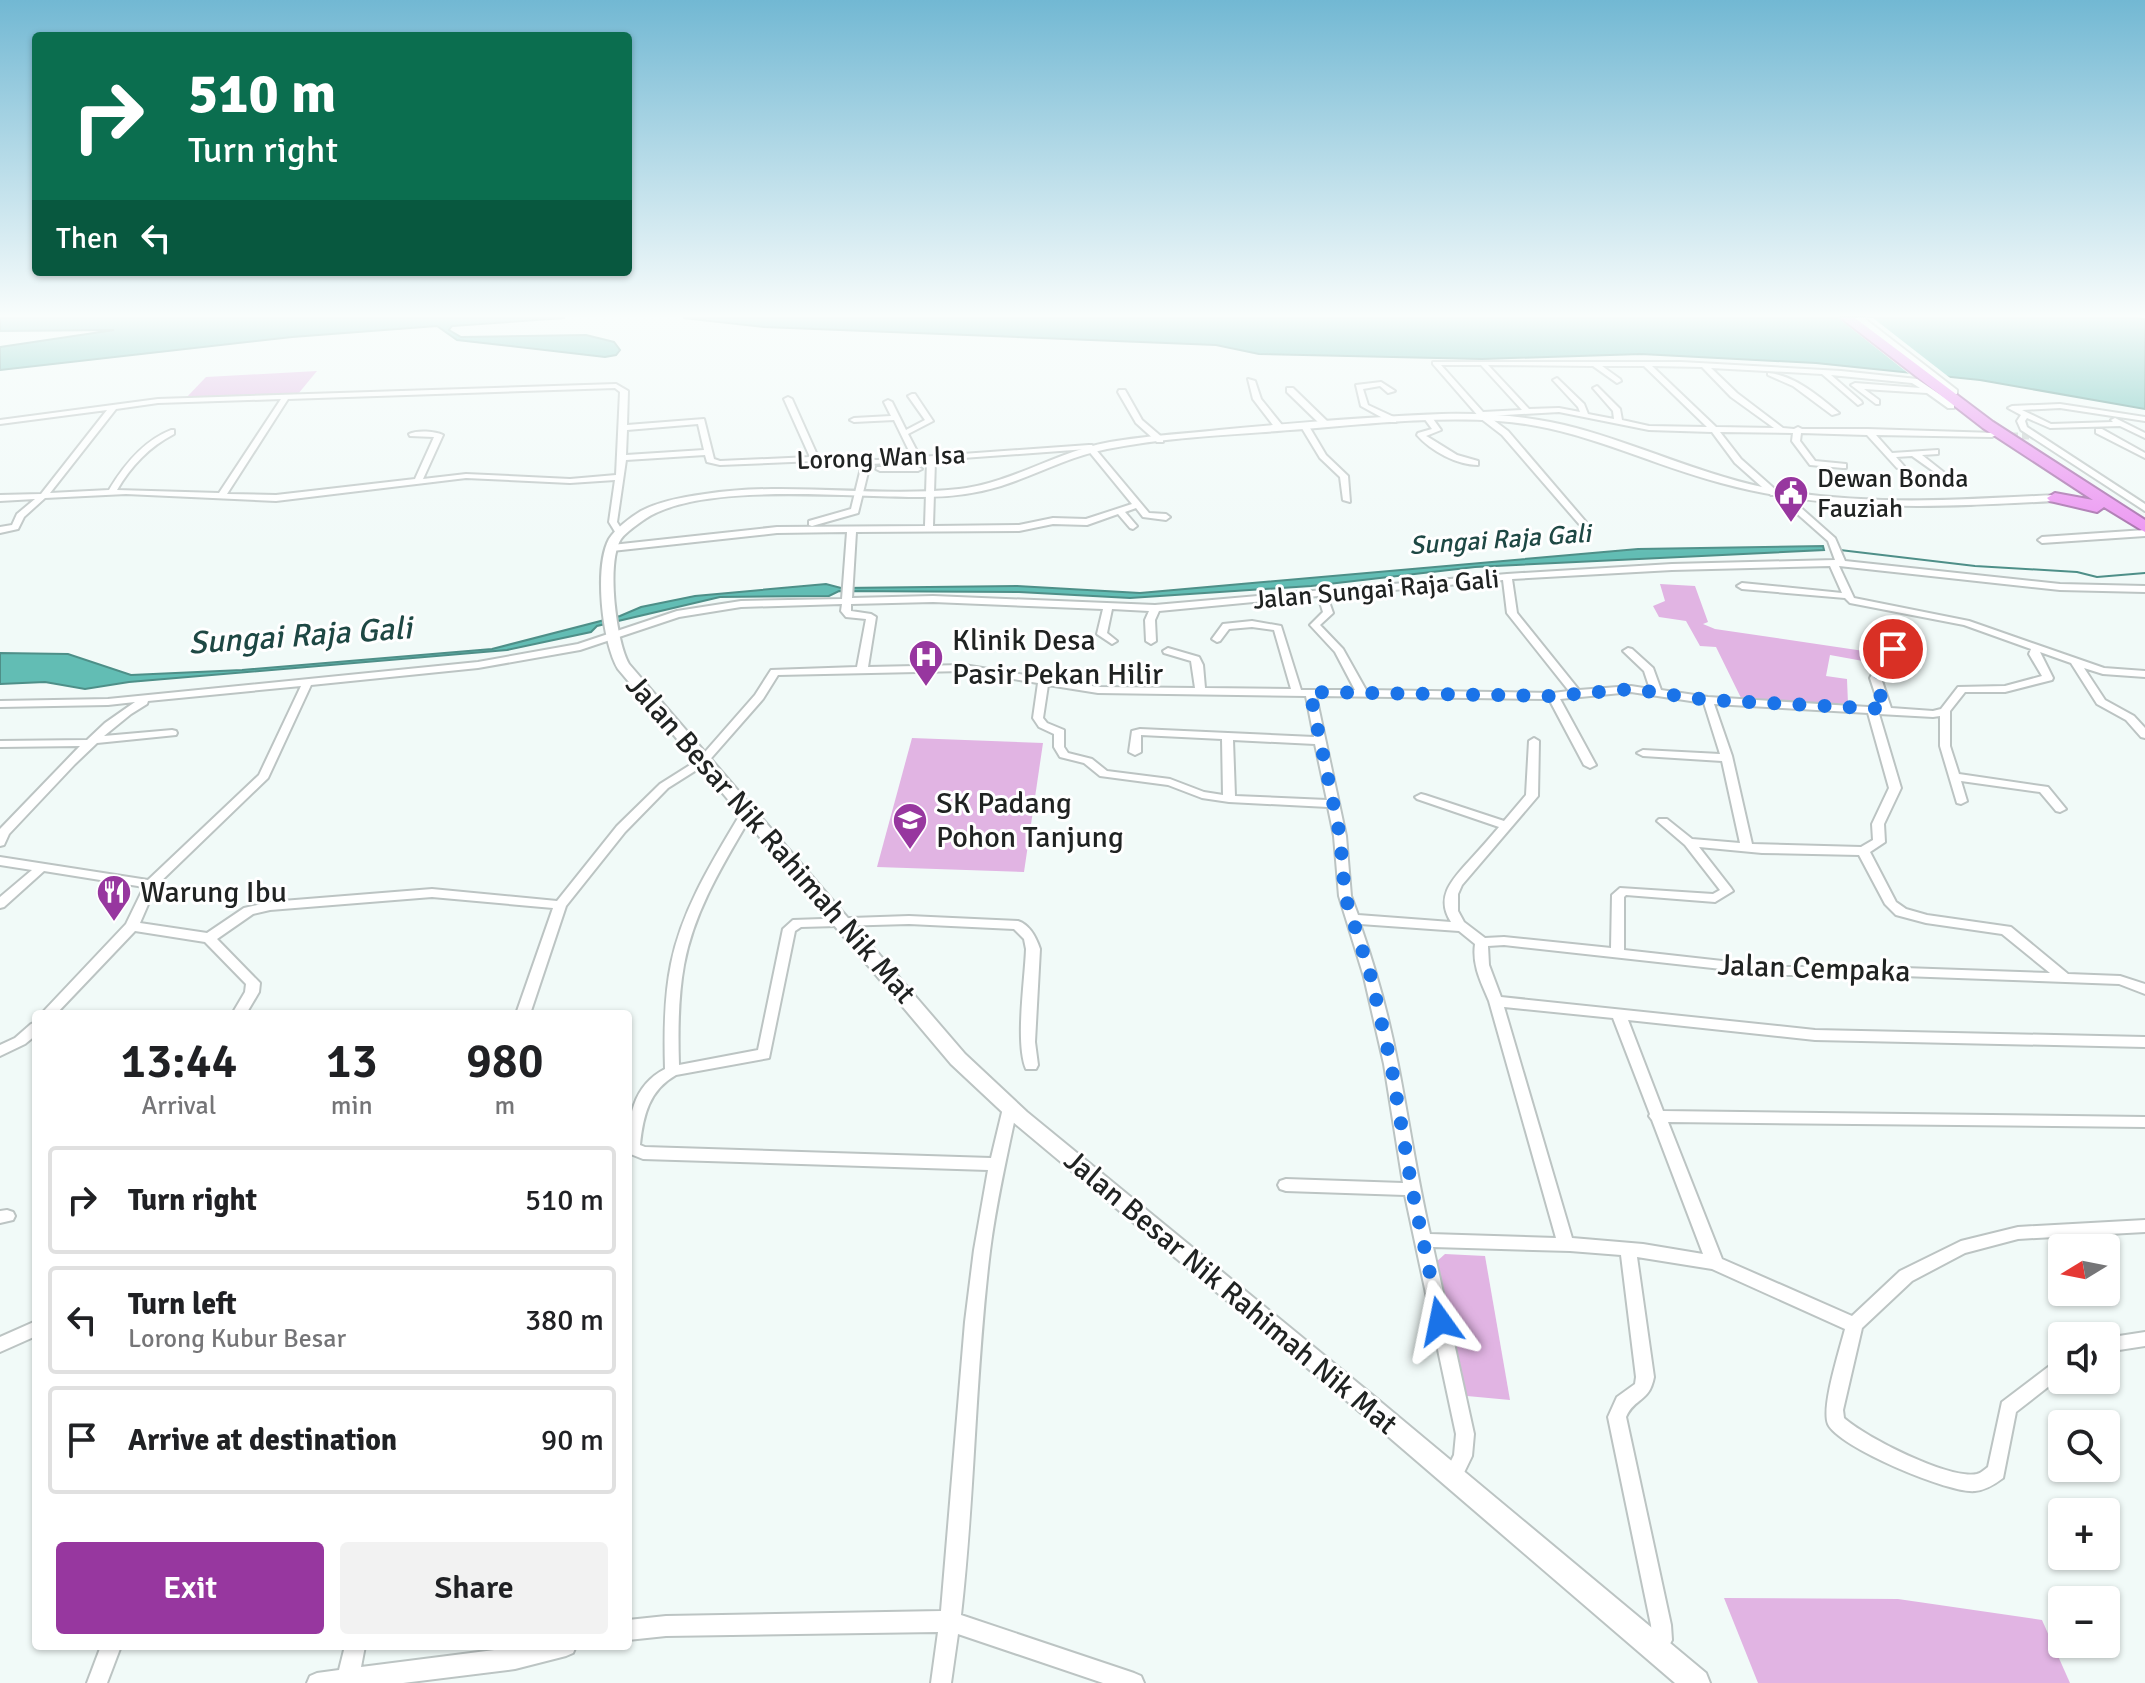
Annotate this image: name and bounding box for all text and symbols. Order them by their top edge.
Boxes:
text: 510 m [188,59,336,128]
icon: right [56,64,160,168]
text: Turn right [188,128,338,173]
icon: left [134,216,178,260]
text: Then [56,220,118,257]
street label: Lorong Wan Isa [796,439,966,477]
place label: Dewan Bonda Fauziah [1817,463,1969,525]
public building icon: Dewan Bonda Fauziah [1772,474,1810,524]
water label: Sungai Raja Gali [1408,517,1595,562]
street label: Jalan Sungai Raja Gali [1252,563,1500,617]
water label: Sungai Raja Gali [187,608,416,663]
pin [1859,615,1927,683]
place label: Klinik Desa Pasir Pekan Hilir [952,622,1163,693]
icon: arrive [1871,627,1915,671]
hospital icon: Klinik Desa Pasir Pekan Hilir [907,638,945,688]
street label: Jalan Besar Nik Rahimah Nik Mat [618,667,924,1011]
place label: SK Padang Pohon Tanjung [936,785,1124,856]
school or university icon: SK Padang Pohon Tanjung [891,801,929,851]
restaurant icon: Warung Ibu [95,873,133,923]
place label: Warung Ibu [140,874,287,911]
street label: Jalan Cempaka [1717,947,1911,990]
text: 13:44 [120,1032,238,1091]
text: 13 [326,1032,378,1091]
text: 980 [466,1032,544,1091]
text: Arrival [141,1090,216,1122]
text: min [331,1090,373,1122]
text: m [494,1090,515,1122]
street label: Jalan Besar Nik Rahimah Nik Mat [1057,1142,1405,1443]
icon: right [60,1178,104,1222]
text: Turn right [128,1182,257,1219]
text: 510 m [525,1182,604,1219]
north arrow [2048,1234,2120,1306]
map controls [2048,1234,2120,1658]
position arrow [1398,1279,1482,1363]
text: Turn left [128,1286,237,1323]
icon: left [60,1298,104,1342]
text: 380 m [525,1302,604,1339]
button: sound [2048,1322,2120,1394]
text: Lorong Kubur Besar [128,1323,346,1355]
button: search [2048,1410,2120,1482]
icon: arrive [60,1418,104,1462]
text: Arrive at destination [128,1422,397,1459]
text: 90 m [541,1422,604,1459]
button: + [2048,1498,2120,1570]
button: Exit [56,1542,324,1634]
button: Share [340,1542,608,1634]
button: − [2048,1586,2120,1658]

